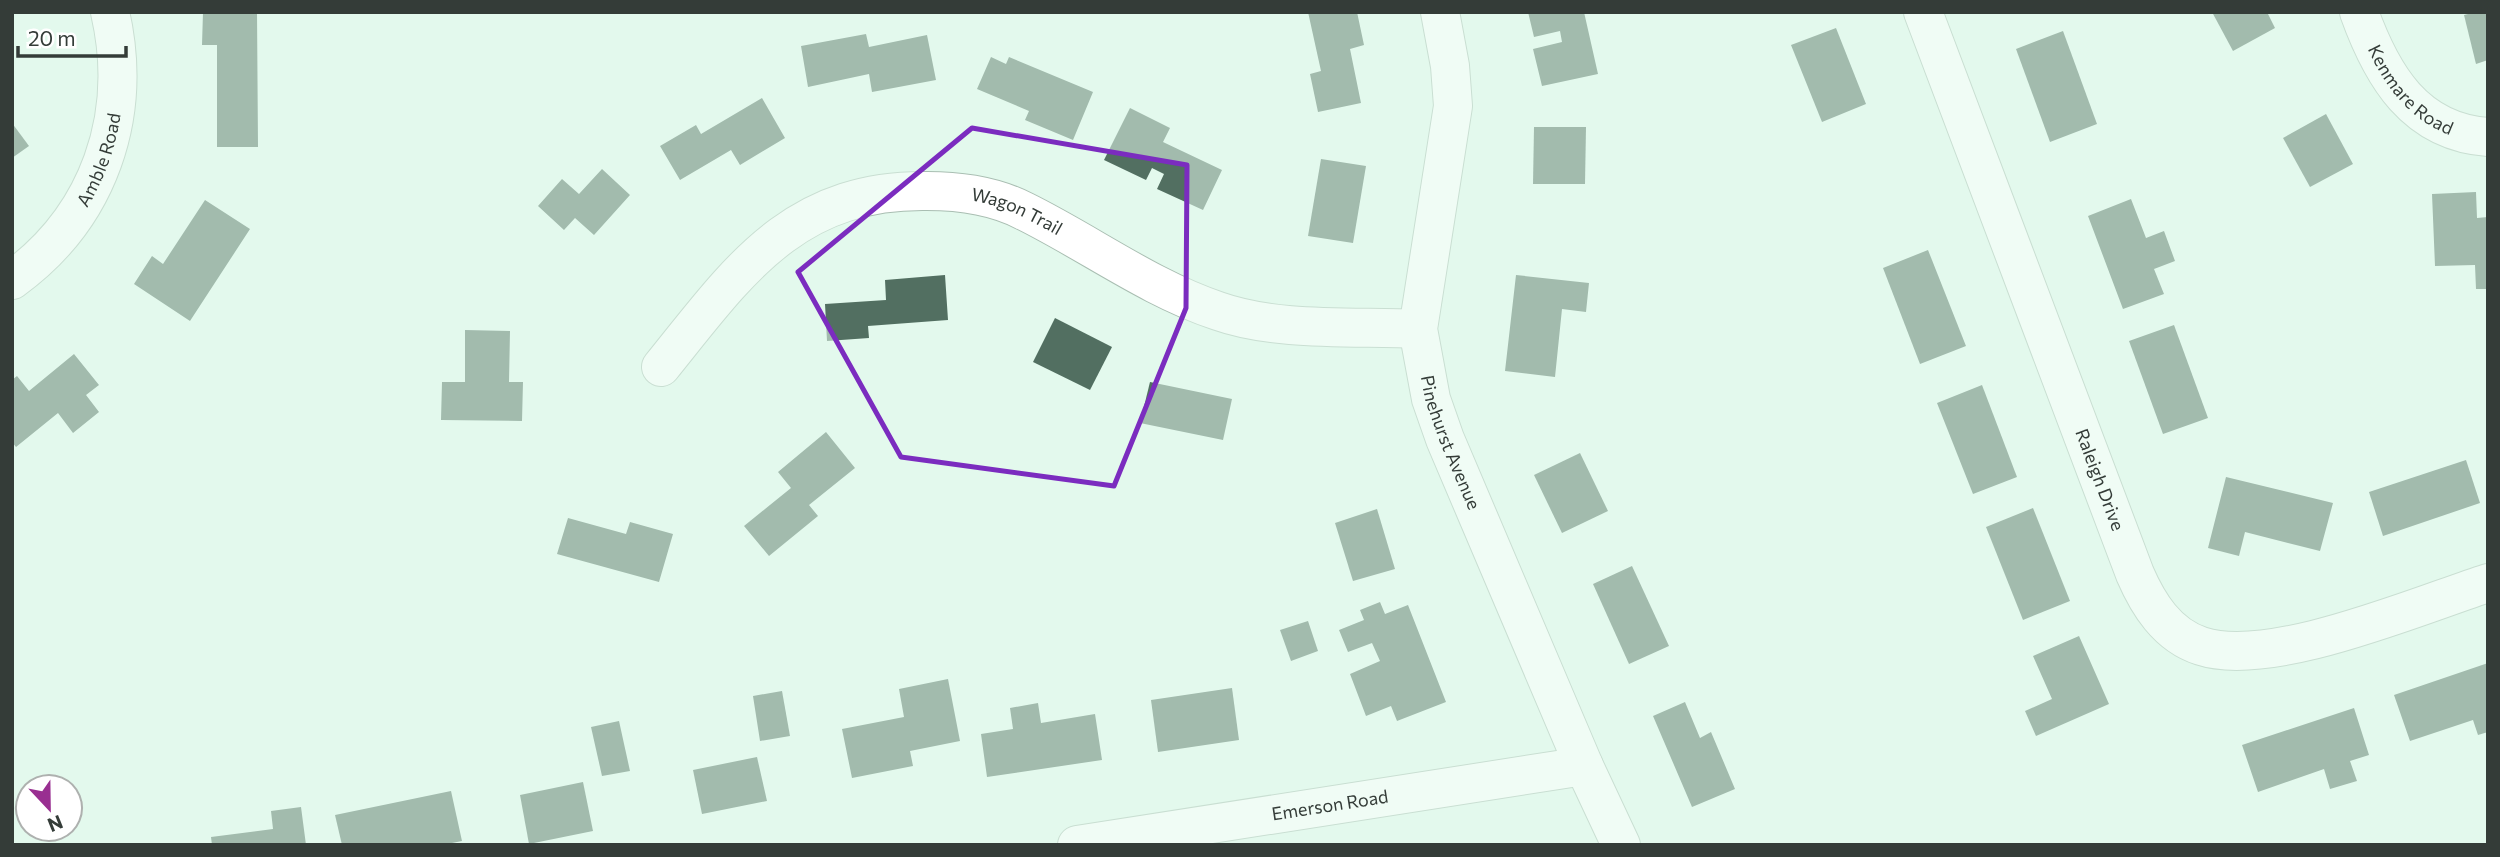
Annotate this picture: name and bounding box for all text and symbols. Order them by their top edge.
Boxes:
scale bar [18,14,126,58]
text: 20 m [28,25,76,50]
street label: Kenmare Road [2364,41,2457,139]
street label: Amble Road [71,111,125,210]
street label: Wagon Trail [970,183,1067,239]
street label: Pinehurst Avenue [1417,373,1486,513]
street label: Raleigh Drive [2071,425,2130,534]
north arrow [14,773,84,843]
street label: Emerson Road [1270,785,1390,825]
text: N [45,811,66,838]

